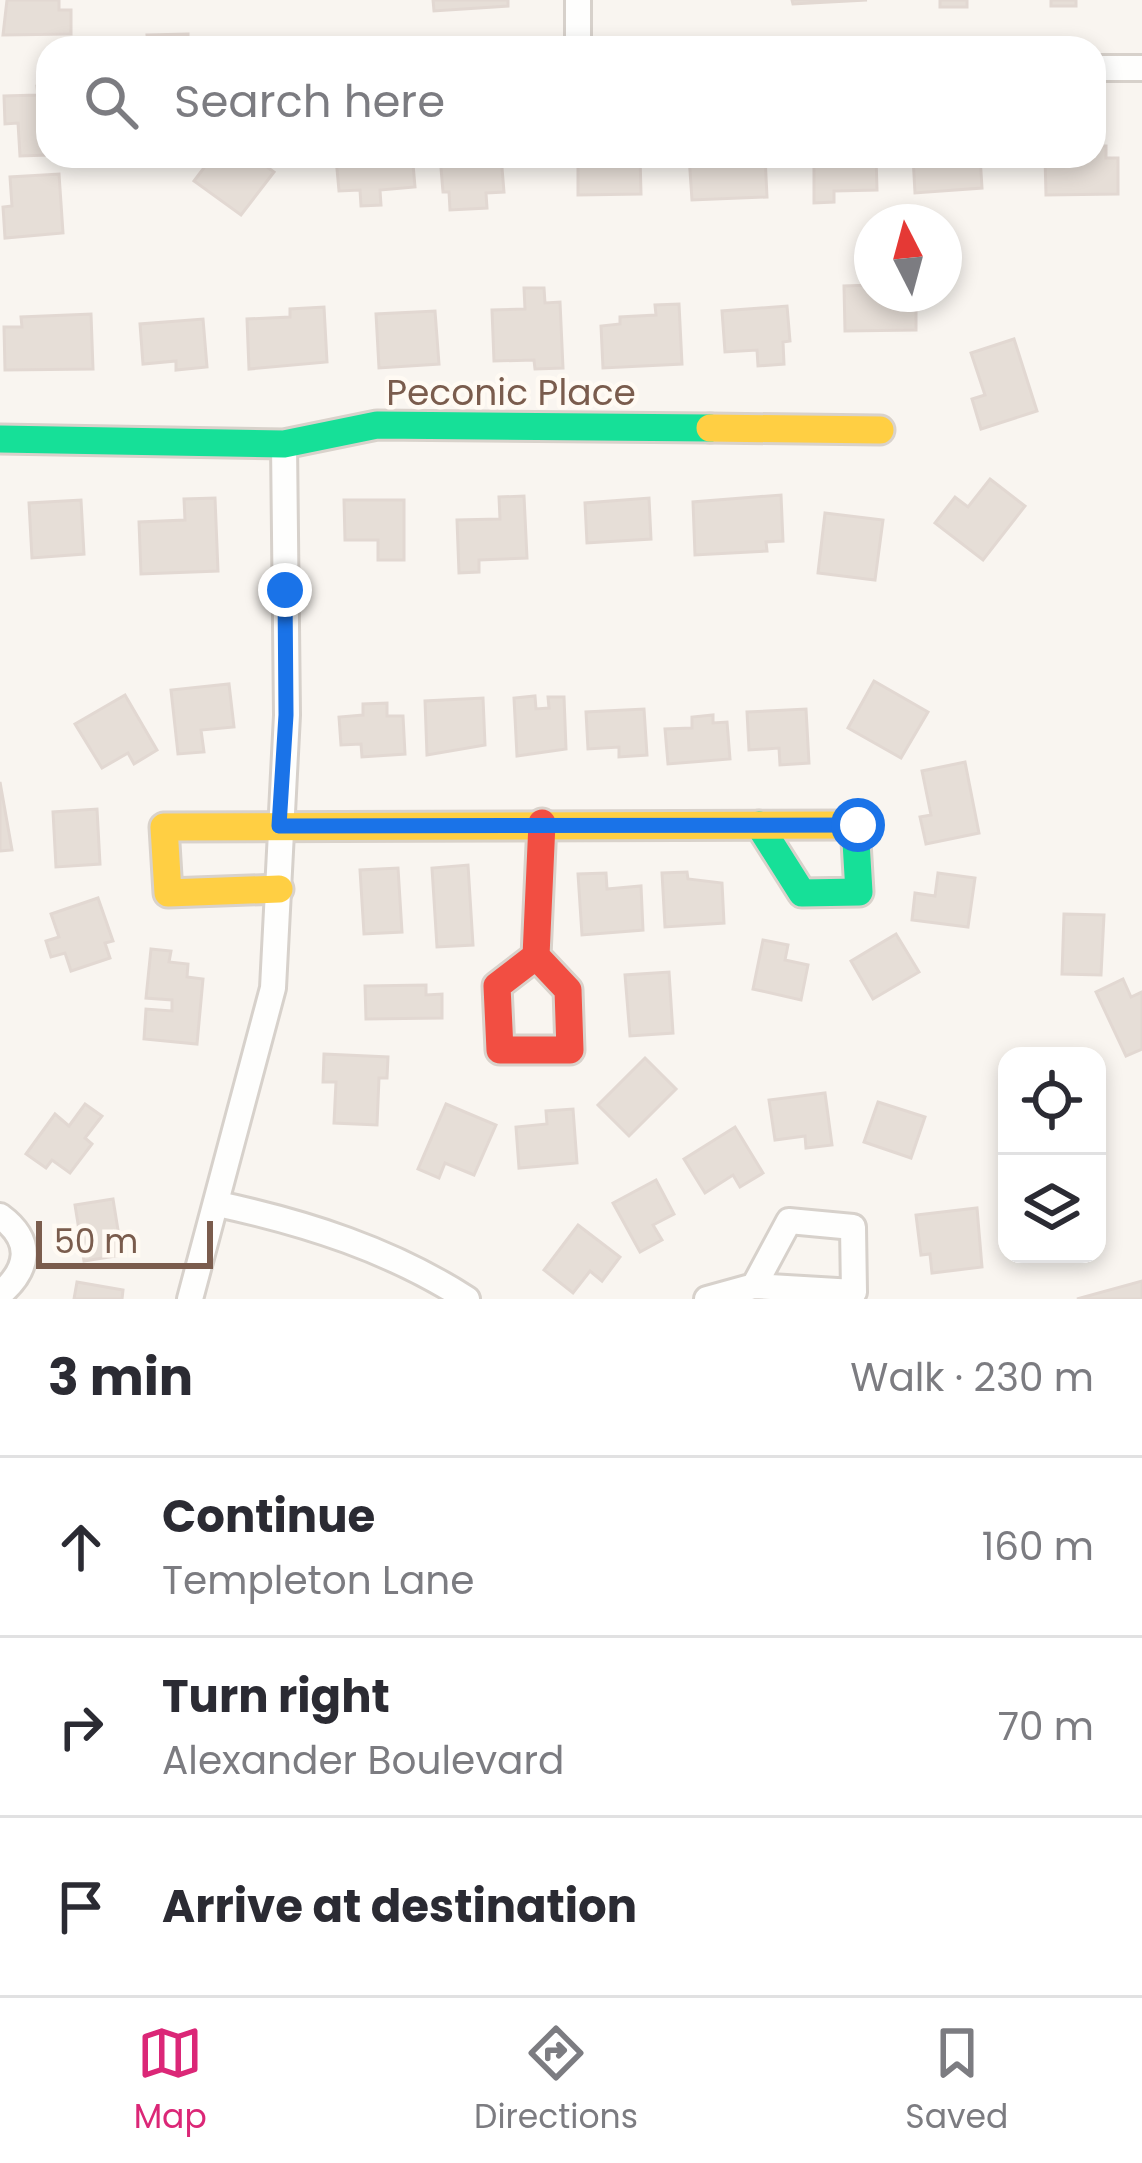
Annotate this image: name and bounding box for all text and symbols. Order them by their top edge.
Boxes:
search box [36,36,1106,168]
icon: search [78,69,144,135]
text: Search here [174,70,445,133]
north arrow [854,204,962,312]
street label: Peconic Place [386,367,636,418]
route end [258,563,312,617]
route start [831,798,885,852]
map controls [998,1047,1106,1263]
button: locate [998,1047,1106,1155]
button: layers [998,1155,1106,1263]
scale bar [36,1215,213,1268]
text: 50 m [54,1218,138,1265]
text: 3 min [48,1341,193,1413]
text: Walk · 230 m [850,1350,1094,1405]
text: Continue [162,1485,375,1548]
icon: ahead [48,1514,114,1580]
text: 160 m [982,1519,1094,1574]
text: Templeton Lane [162,1553,474,1608]
text: Turn right [162,1665,390,1728]
icon: right [48,1694,114,1760]
text: 70 m [998,1699,1094,1754]
text: Alexander Boulevard [162,1733,564,1788]
icon: arrive [48,1874,114,1940]
text: Arrive at destination [162,1875,637,1938]
tab: Map [134,2020,207,2142]
tab: Directions [474,2020,638,2142]
tab: Saved [905,2020,1008,2142]

